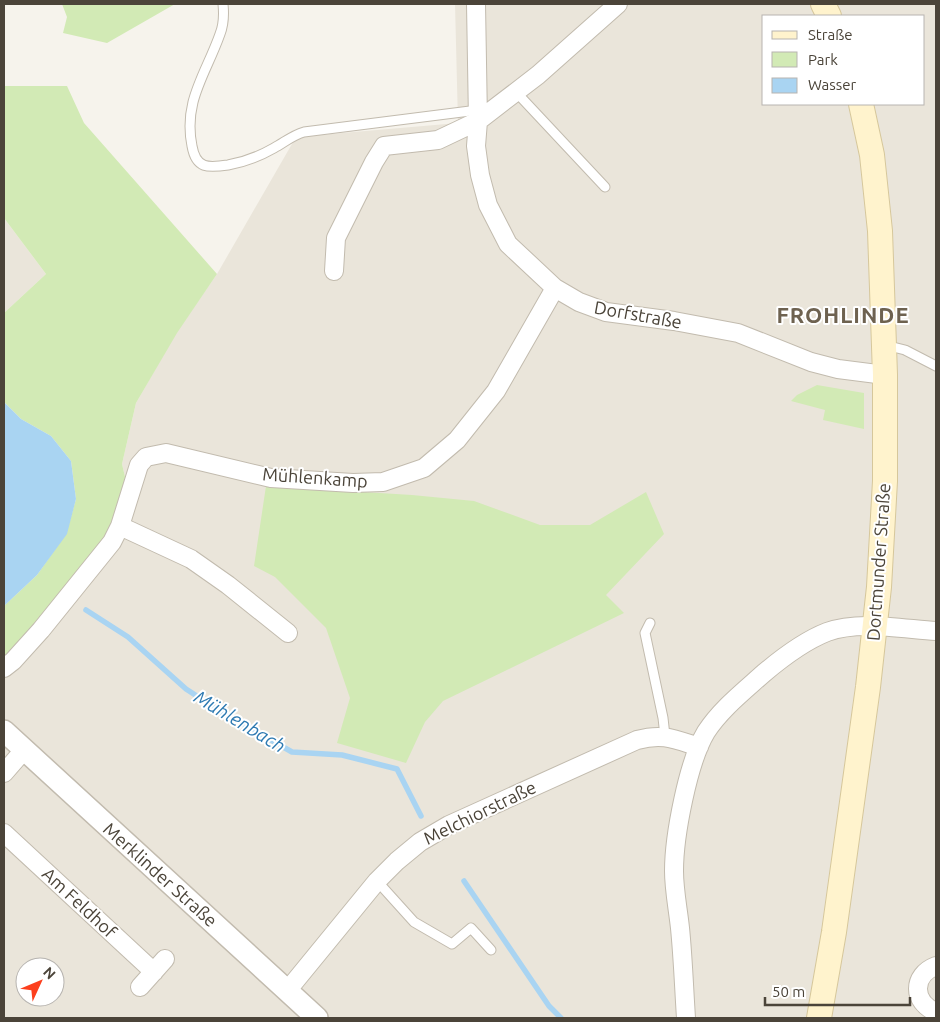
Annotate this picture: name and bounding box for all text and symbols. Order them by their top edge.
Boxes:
legend [762,15,925,105]
text: Straße [808,26,852,43]
text: Park [808,51,838,68]
text: Wasser [808,76,857,93]
street label: Dorfstraße [593,296,684,332]
district label: FROHLINDE [776,302,910,327]
street label: Mühlenkamp [262,463,368,491]
street label: Dortmunder Straße [863,482,893,641]
water label: Mühlenbach [190,685,290,757]
street label: Melchiorstraße [420,776,539,848]
street label: Merklinder Straße [100,818,221,930]
street label: Am Feldhof [39,863,121,942]
north arrow [15,957,65,1007]
text: N [40,964,59,982]
scale bar [765,974,910,1006]
text: 50 m [772,983,805,1000]

